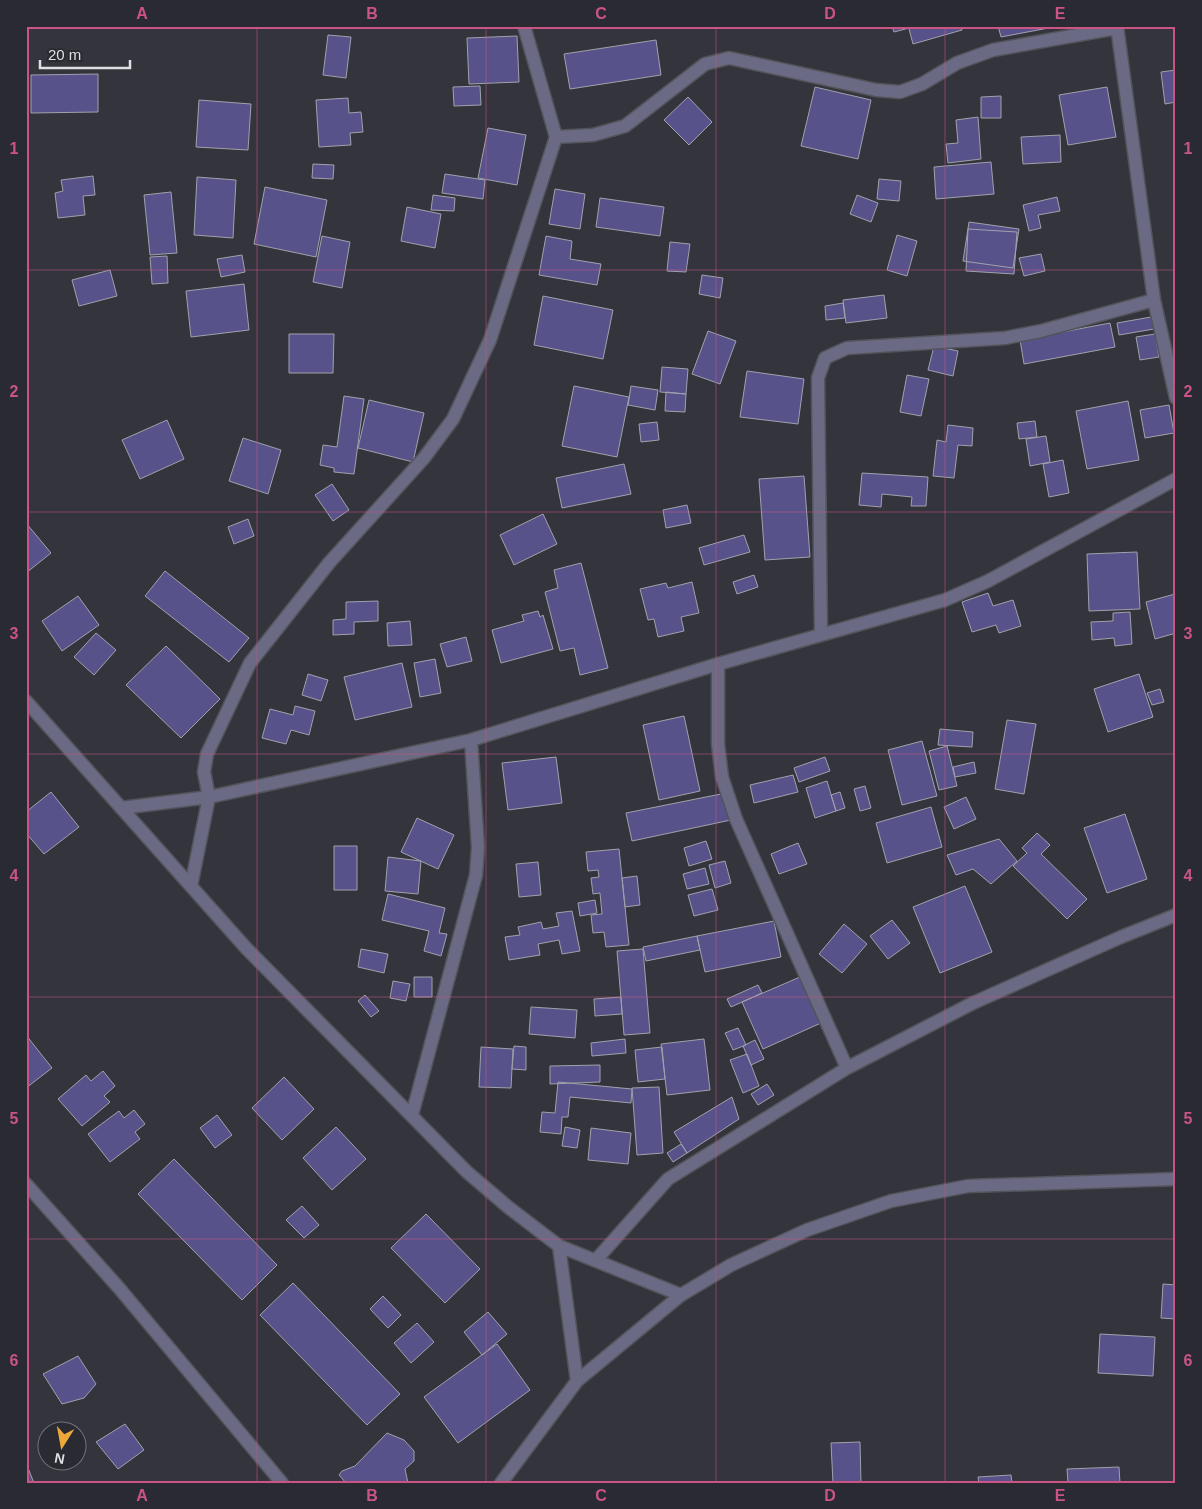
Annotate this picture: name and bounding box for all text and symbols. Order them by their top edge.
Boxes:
text: A [136,5,148,22]
text: B [366,5,378,22]
text: C [595,5,607,22]
text: D [824,5,836,22]
text: E [1055,5,1066,22]
scale bar [40,38,130,70]
text: 20 m [48,46,81,63]
text: 1 [10,140,19,157]
text: 1 [1184,140,1193,157]
text: 2 [10,383,19,400]
text: 2 [1184,383,1193,400]
text: 3 [10,625,19,642]
text: 3 [1184,625,1193,642]
text: 4 [10,867,19,884]
text: 4 [1184,867,1193,884]
text: 5 [10,1110,19,1127]
text: 5 [1184,1110,1193,1127]
text: 6 [10,1352,19,1369]
text: 6 [1184,1352,1193,1369]
north arrow [38,1422,88,1472]
text: N [53,1450,66,1468]
text: A [136,1487,148,1504]
text: B [366,1487,378,1504]
text: C [595,1487,607,1504]
text: D [824,1487,836,1504]
text: E [1055,1487,1066,1504]

